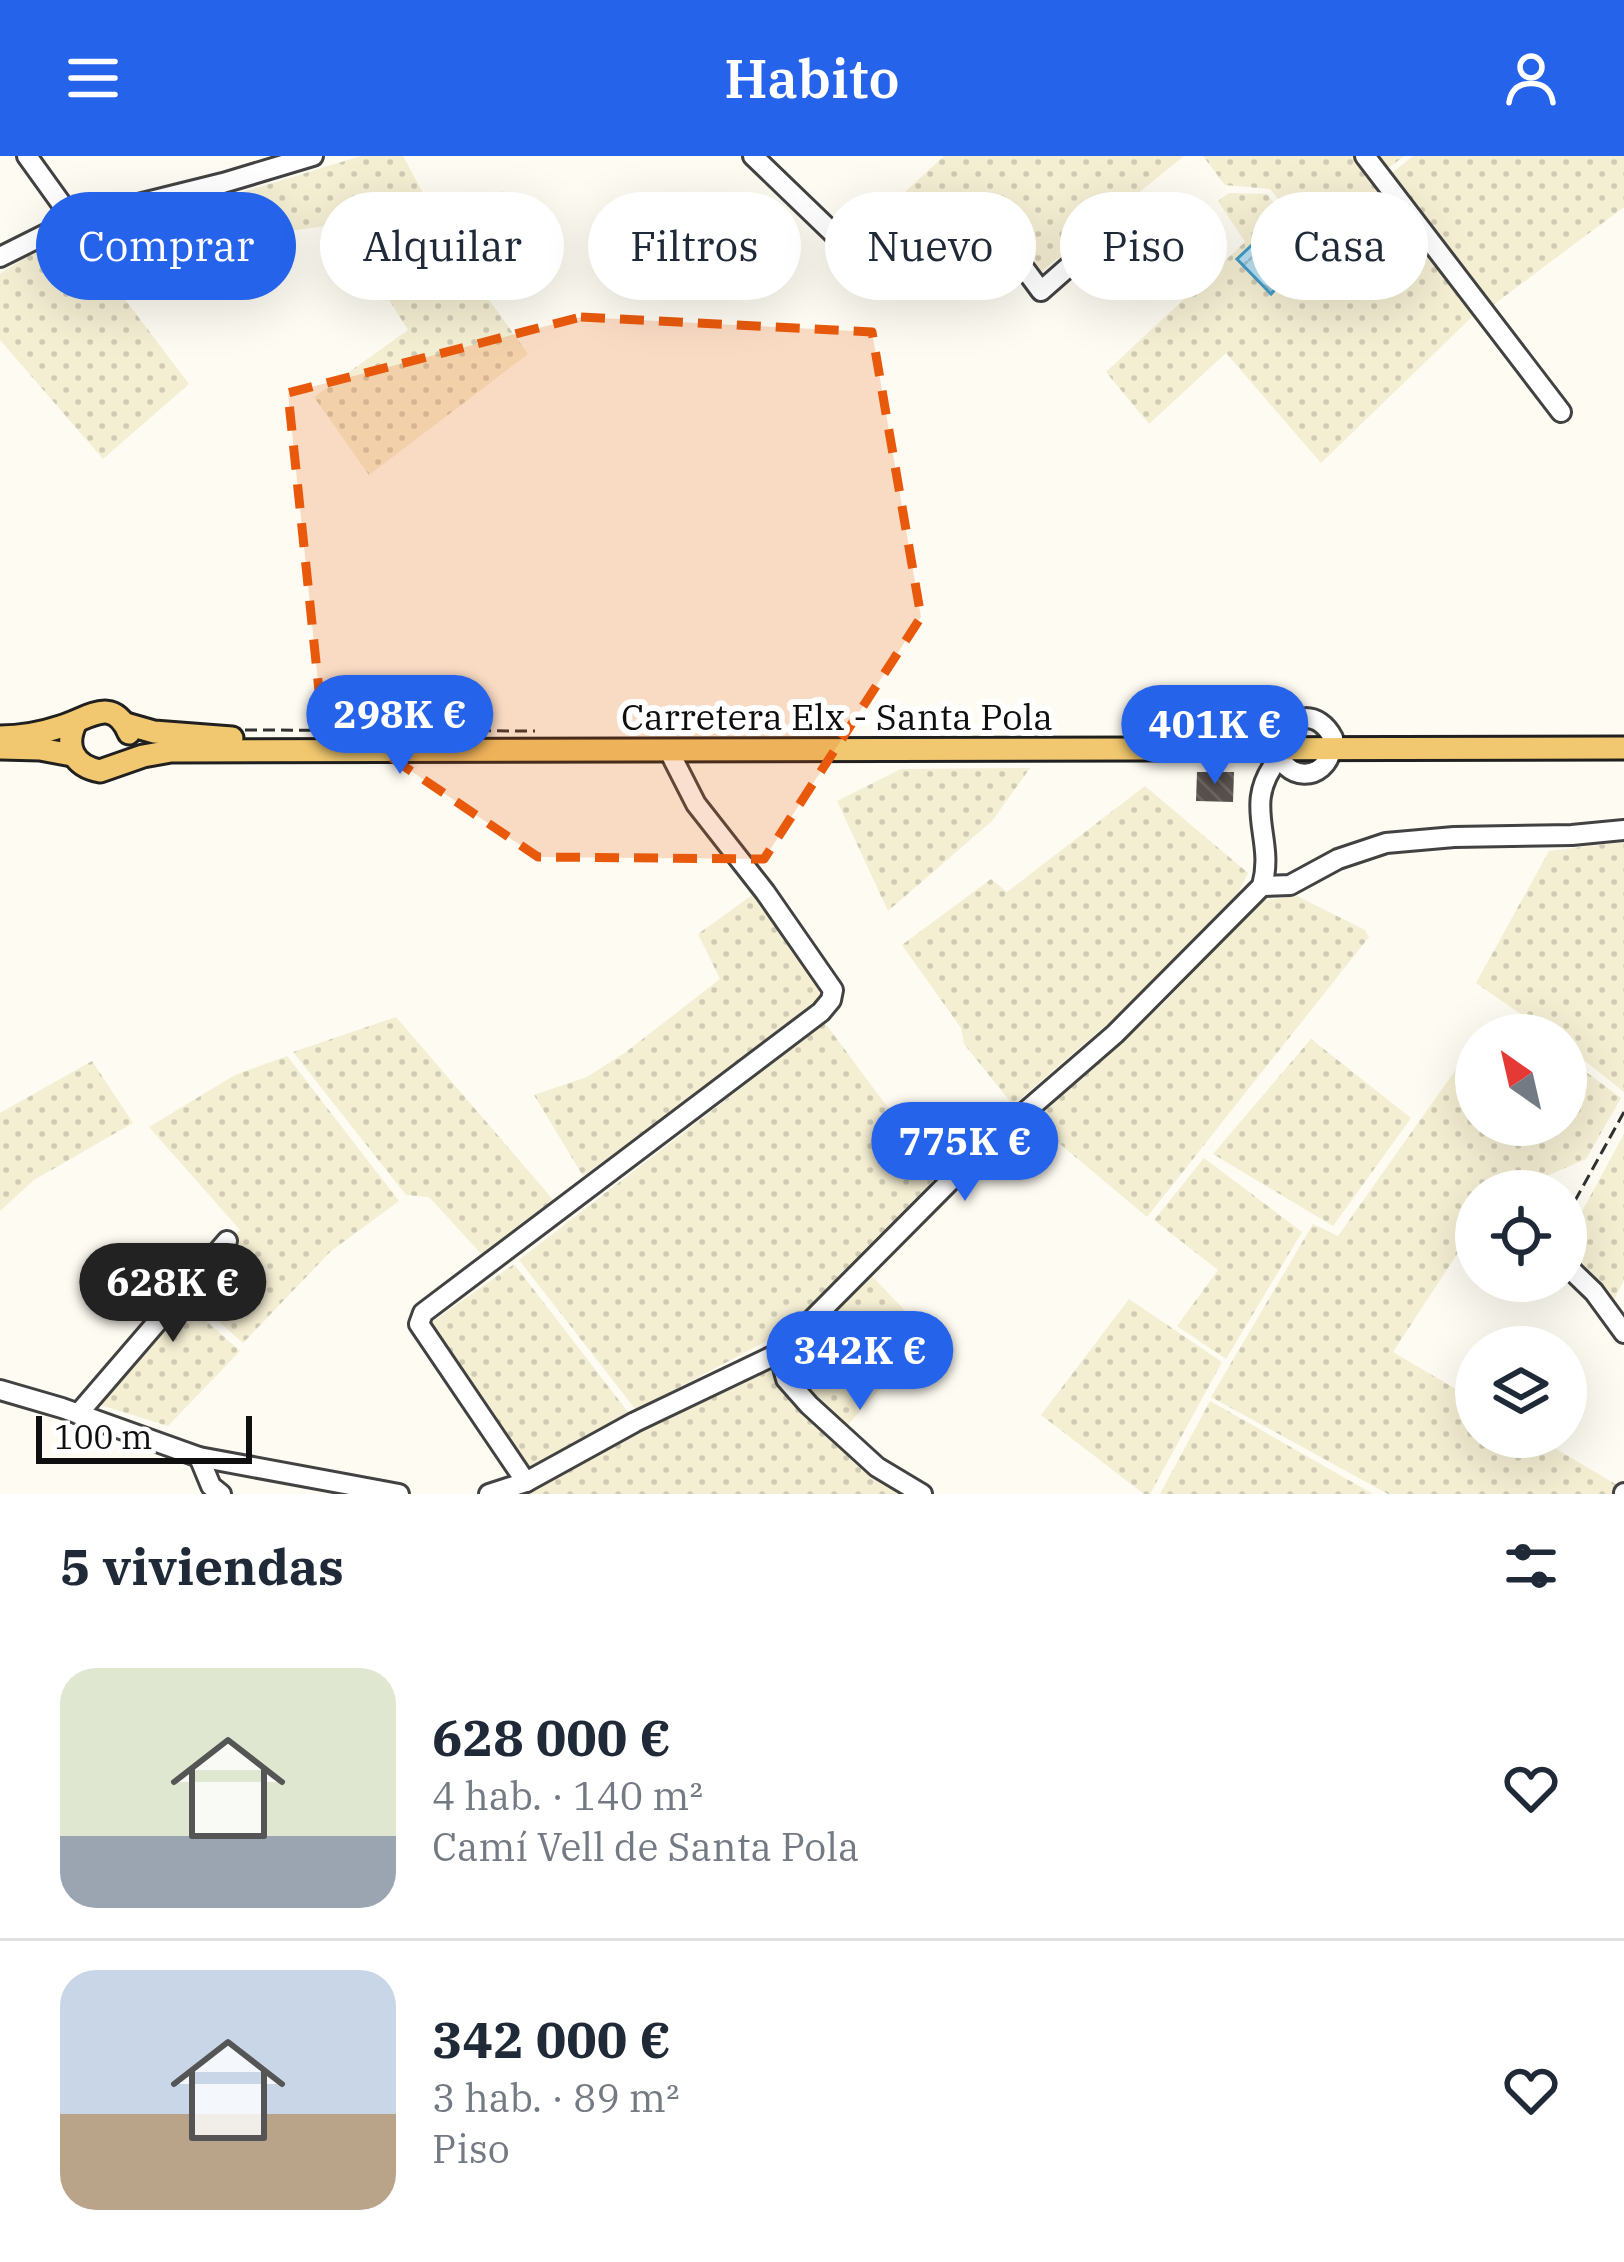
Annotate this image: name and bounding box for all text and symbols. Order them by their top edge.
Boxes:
text: Habito [724,43,900,113]
icon: menu [60,45,126,111]
icon: person [1498,45,1564,111]
chip: Comprar [36,192,296,300]
chip: Alquilar [320,192,564,300]
chip: Filtros [588,192,801,300]
chip: Nuevo [825,192,1036,300]
chip: Piso [1060,192,1227,300]
chip: Casa [1251,192,1428,300]
pin: 298K € [302,675,498,777]
pin: 401K € [1117,685,1313,787]
text: 298K € [333,688,467,739]
street label: Carretera Elx - Santa Pola [621,693,1053,740]
text: 401K € [1148,698,1282,749]
north arrow [1455,1014,1587,1146]
map controls [1455,1014,1587,1458]
pin: 775K € [867,1102,1063,1204]
text: 775K € [898,1115,1032,1166]
button: locate [1455,1170,1587,1302]
pin: 628K € [75,1243,271,1345]
text: 628K € [106,1256,240,1307]
pin: 342K € [762,1311,958,1413]
text: 342K € [793,1324,927,1375]
button: layers [1455,1326,1587,1458]
scale bar [36,1410,252,1463]
text: 100 m [54,1415,153,1458]
text: 5 viviendas [60,1533,344,1599]
icon: filters [1498,1533,1564,1599]
text: 628 000 € [432,1704,671,1770]
icon: home [156,1716,300,1860]
icon: heart [1498,1755,1564,1821]
text: 4 hab. · 140 m² [432,1770,703,1821]
text: Camí Vell de Santa Pola [432,1821,859,1872]
text: 342 000 € [432,2006,671,2072]
icon: home [156,2018,300,2162]
icon: heart [1498,2057,1564,2123]
text: 3 hab. · 89 m² [432,2072,680,2123]
text: Piso [432,2123,510,2174]

